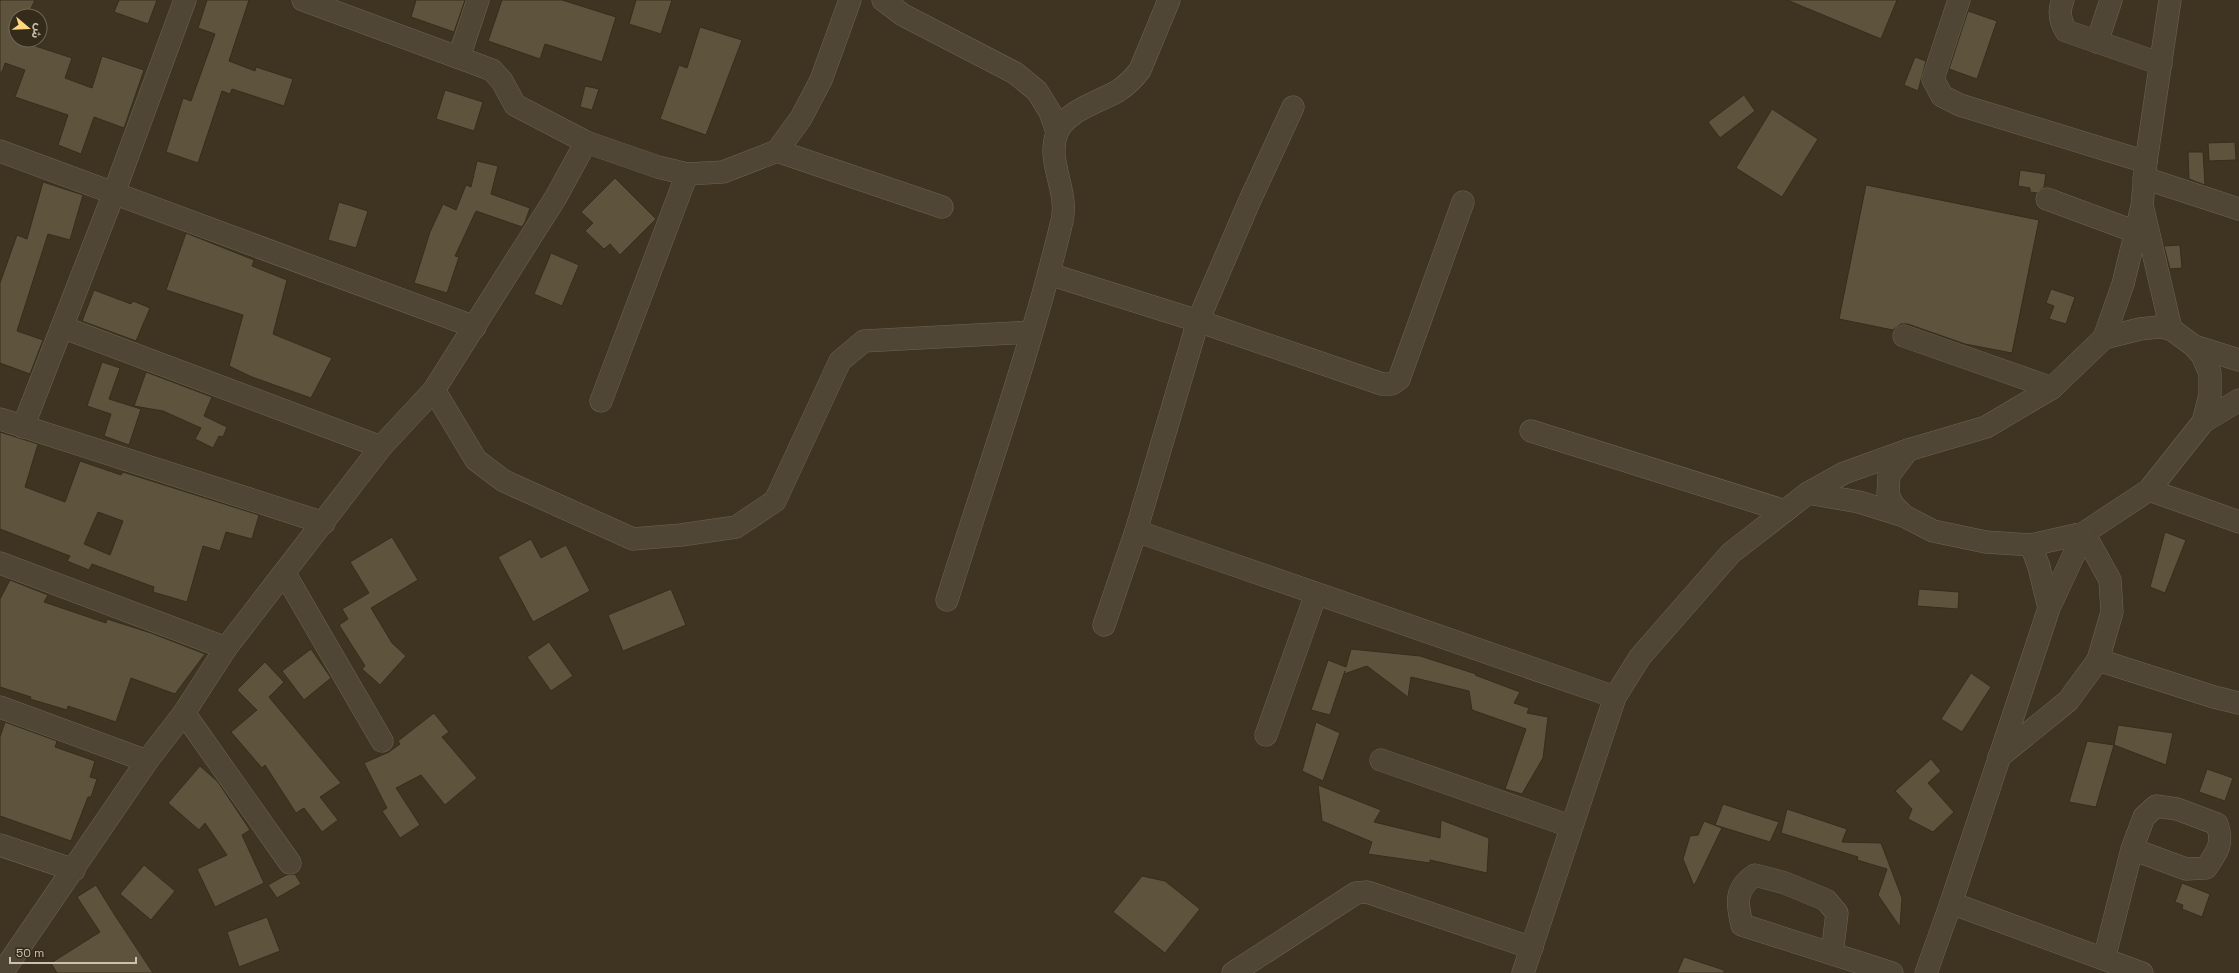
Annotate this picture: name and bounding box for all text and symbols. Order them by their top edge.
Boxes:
north arrow [8,8,48,48]
text: ش [28,22,47,41]
scale bar [10,939,136,965]
text: 50 m [16,945,44,961]

